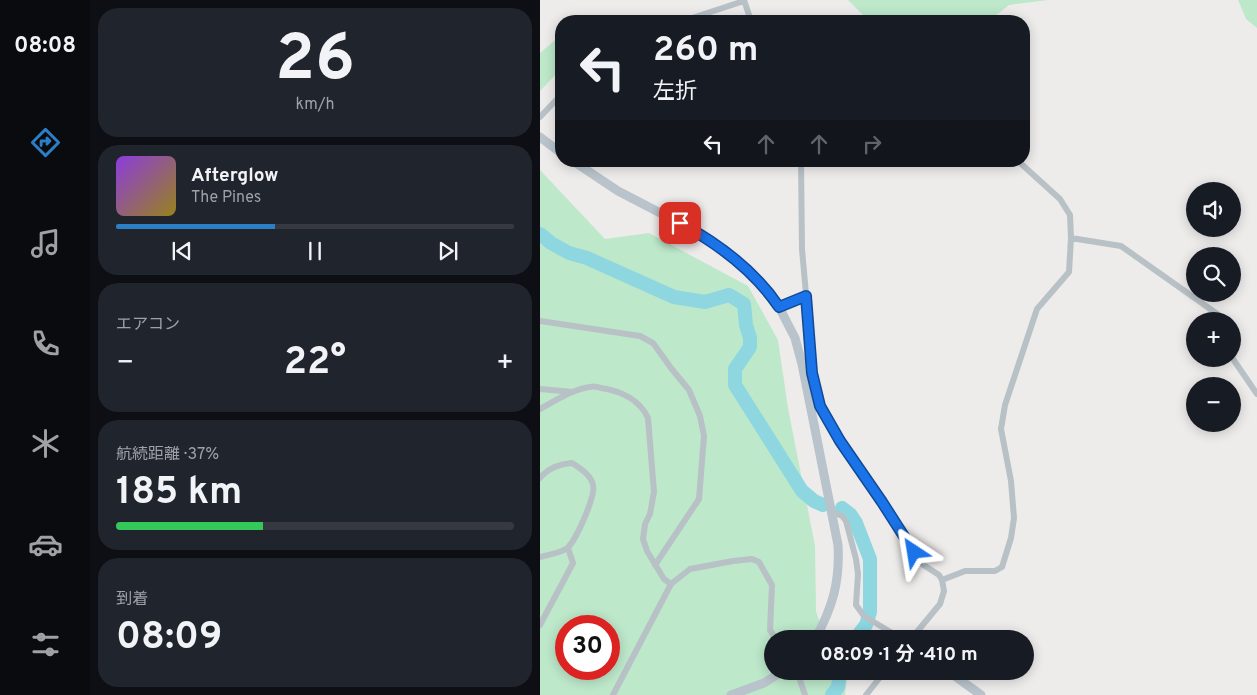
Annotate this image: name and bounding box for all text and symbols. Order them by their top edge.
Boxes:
text: 26 [275,21,355,103]
text: 260 m [653,29,758,73]
text: 08:08 [14,33,76,60]
icon: left [570,35,635,100]
text: 左折 [653,79,697,106]
text: km/h [296,95,334,115]
icon: directions [28,125,63,160]
icon: left [699,130,727,158]
icon: ahead [752,130,780,158]
icon: ahead [805,130,833,158]
icon: right [858,130,886,158]
text: Afterglow [191,164,279,188]
map controls [1186,182,1241,432]
button: sound [1186,182,1241,237]
text: The Pines [191,188,261,208]
pin [659,202,701,244]
icon: arrive [666,209,694,237]
icon: music [28,226,63,261]
icon: previous [168,237,196,265]
icon: pause [301,237,329,265]
icon: next [434,237,462,265]
button: search [1186,247,1241,302]
button: + [1186,312,1241,367]
text: エアコン [116,315,180,335]
icon: phone [28,326,63,361]
text: 22° [284,339,346,388]
text: − [116,346,134,382]
text: + [496,346,514,382]
button: − [1186,377,1241,432]
icon: climate [28,426,63,461]
text: 航続距離 · 37% [116,445,219,465]
text: 185 km [116,469,242,518]
position arrow [887,525,939,577]
icon: car [28,527,63,562]
text: 到着 [116,590,148,610]
text: 08:09 [116,614,222,663]
speed limit sign: 30 [555,615,620,680]
icon: filters [28,627,63,662]
text: 08:09 · 1 分 · 410 m [820,643,978,667]

